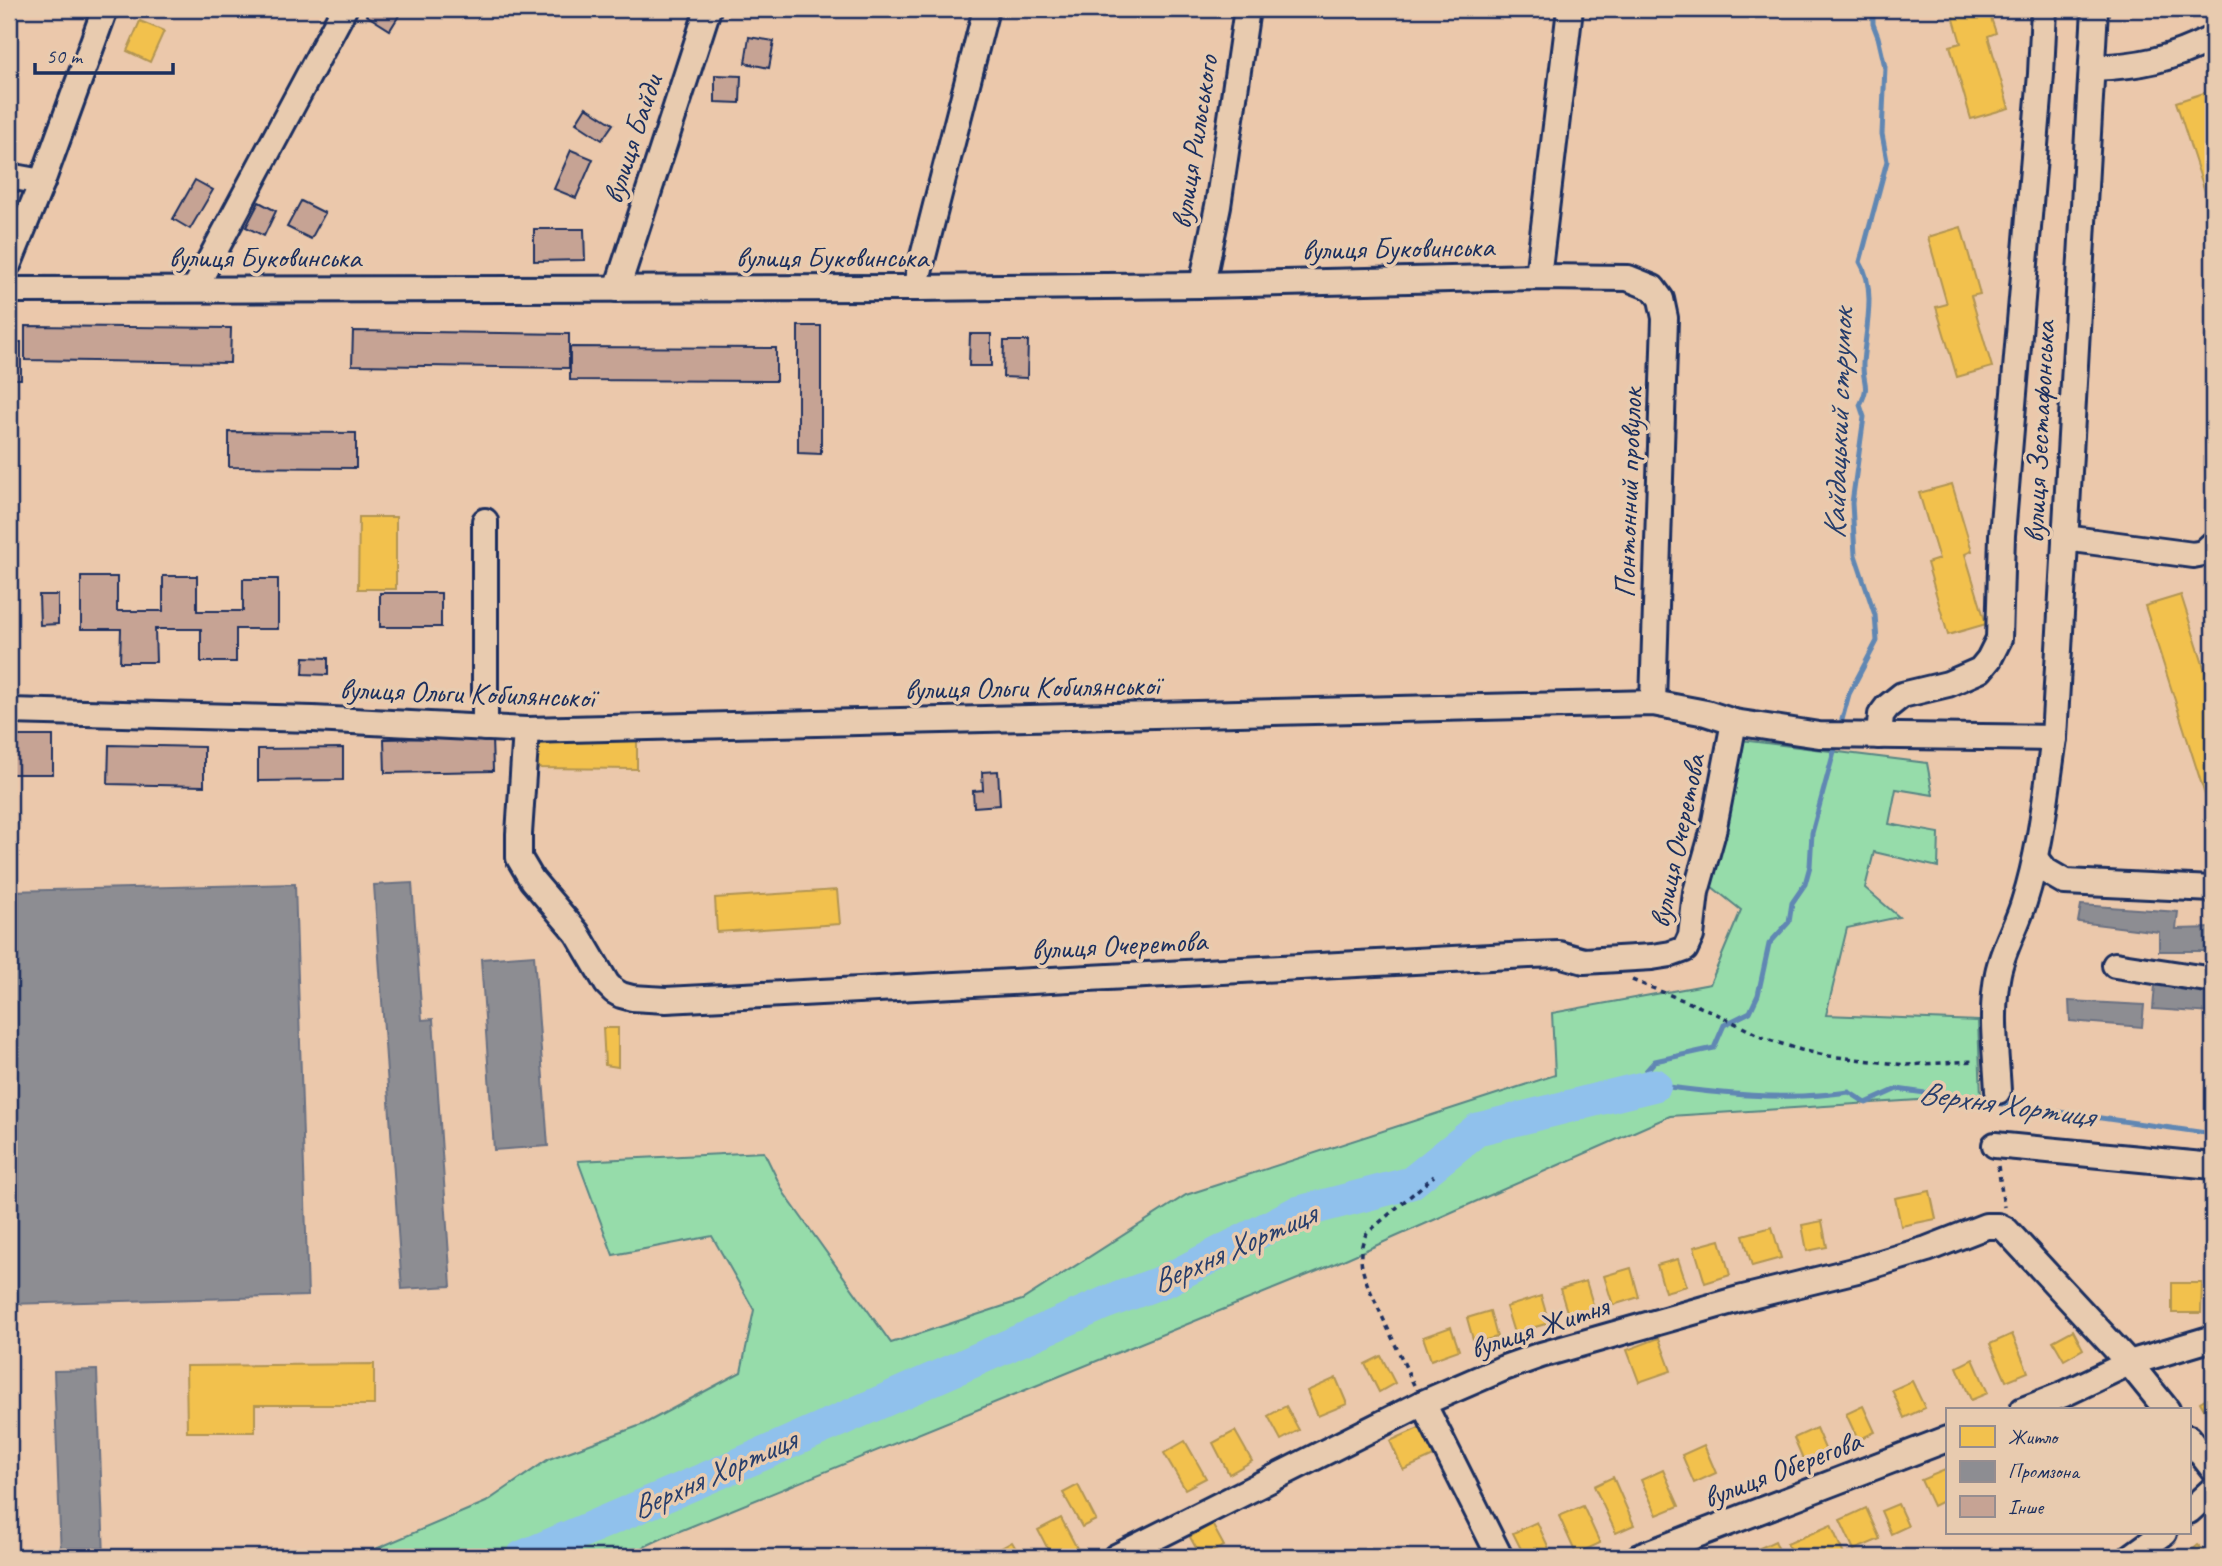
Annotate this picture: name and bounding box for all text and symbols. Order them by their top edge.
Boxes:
scale bar [35,32,173,76]
text: 50 m [46,43,84,69]
street label: вулиця Рильського [1162,51,1227,231]
street label: вулиця Байди [593,68,671,208]
street label: вулиця Буковинська [1301,227,1496,269]
street label: вулиця Буковинська [169,238,363,276]
street label: вулиця Буковинська [736,238,930,276]
water label: Кайдацький струмок [1814,303,1863,540]
street label: вулиця Зестафонська [2014,318,2064,544]
street label: Понтонний провулок [1605,385,1651,599]
street label: вулиця Ольги Кобилянської [904,666,1165,708]
street label: вулиця Ольги Кобилянської [339,670,600,717]
street label: вулиця Очеретова [1640,749,1714,931]
street label: вулиця Очеретова [1030,921,1210,969]
water label: Верхня Хортиця [1916,1072,2101,1137]
water label: Верхня Хортиця [1145,1192,1326,1302]
street label: вулиця Житня [1465,1286,1616,1367]
legend [1946,1408,2190,1534]
water label: Верхня Хортиця [625,1418,806,1528]
street label: вулиця Оберегова [1698,1421,1868,1517]
text: Житло [2008,1424,2060,1450]
text: Промзона [2008,1458,2081,1484]
text: Інше [2008,1494,2045,1520]

